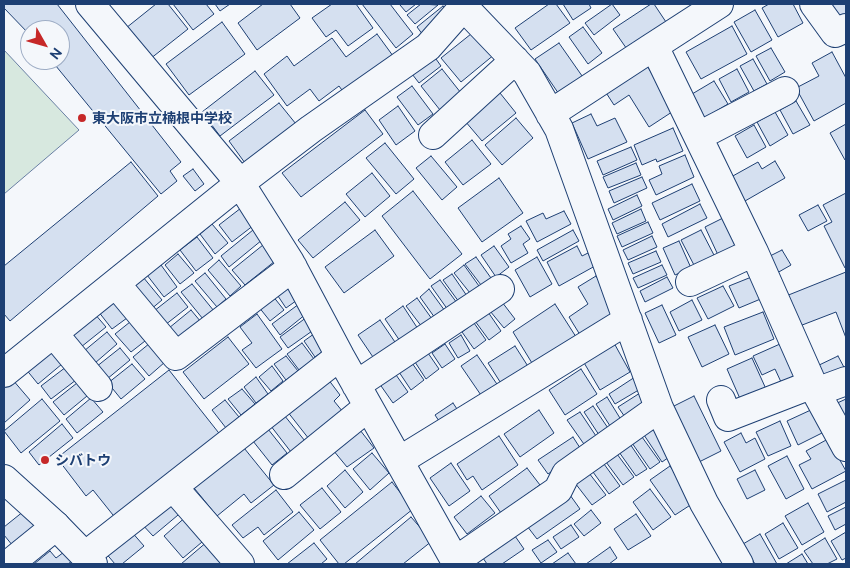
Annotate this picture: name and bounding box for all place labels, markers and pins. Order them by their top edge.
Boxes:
place label: 東大阪市立楠根中学校 [92,110,232,126]
marker: 東大阪市立楠根中学校 [76,112,88,124]
place label: シバトウ [55,452,111,468]
marker: シバトウ [39,454,51,466]

